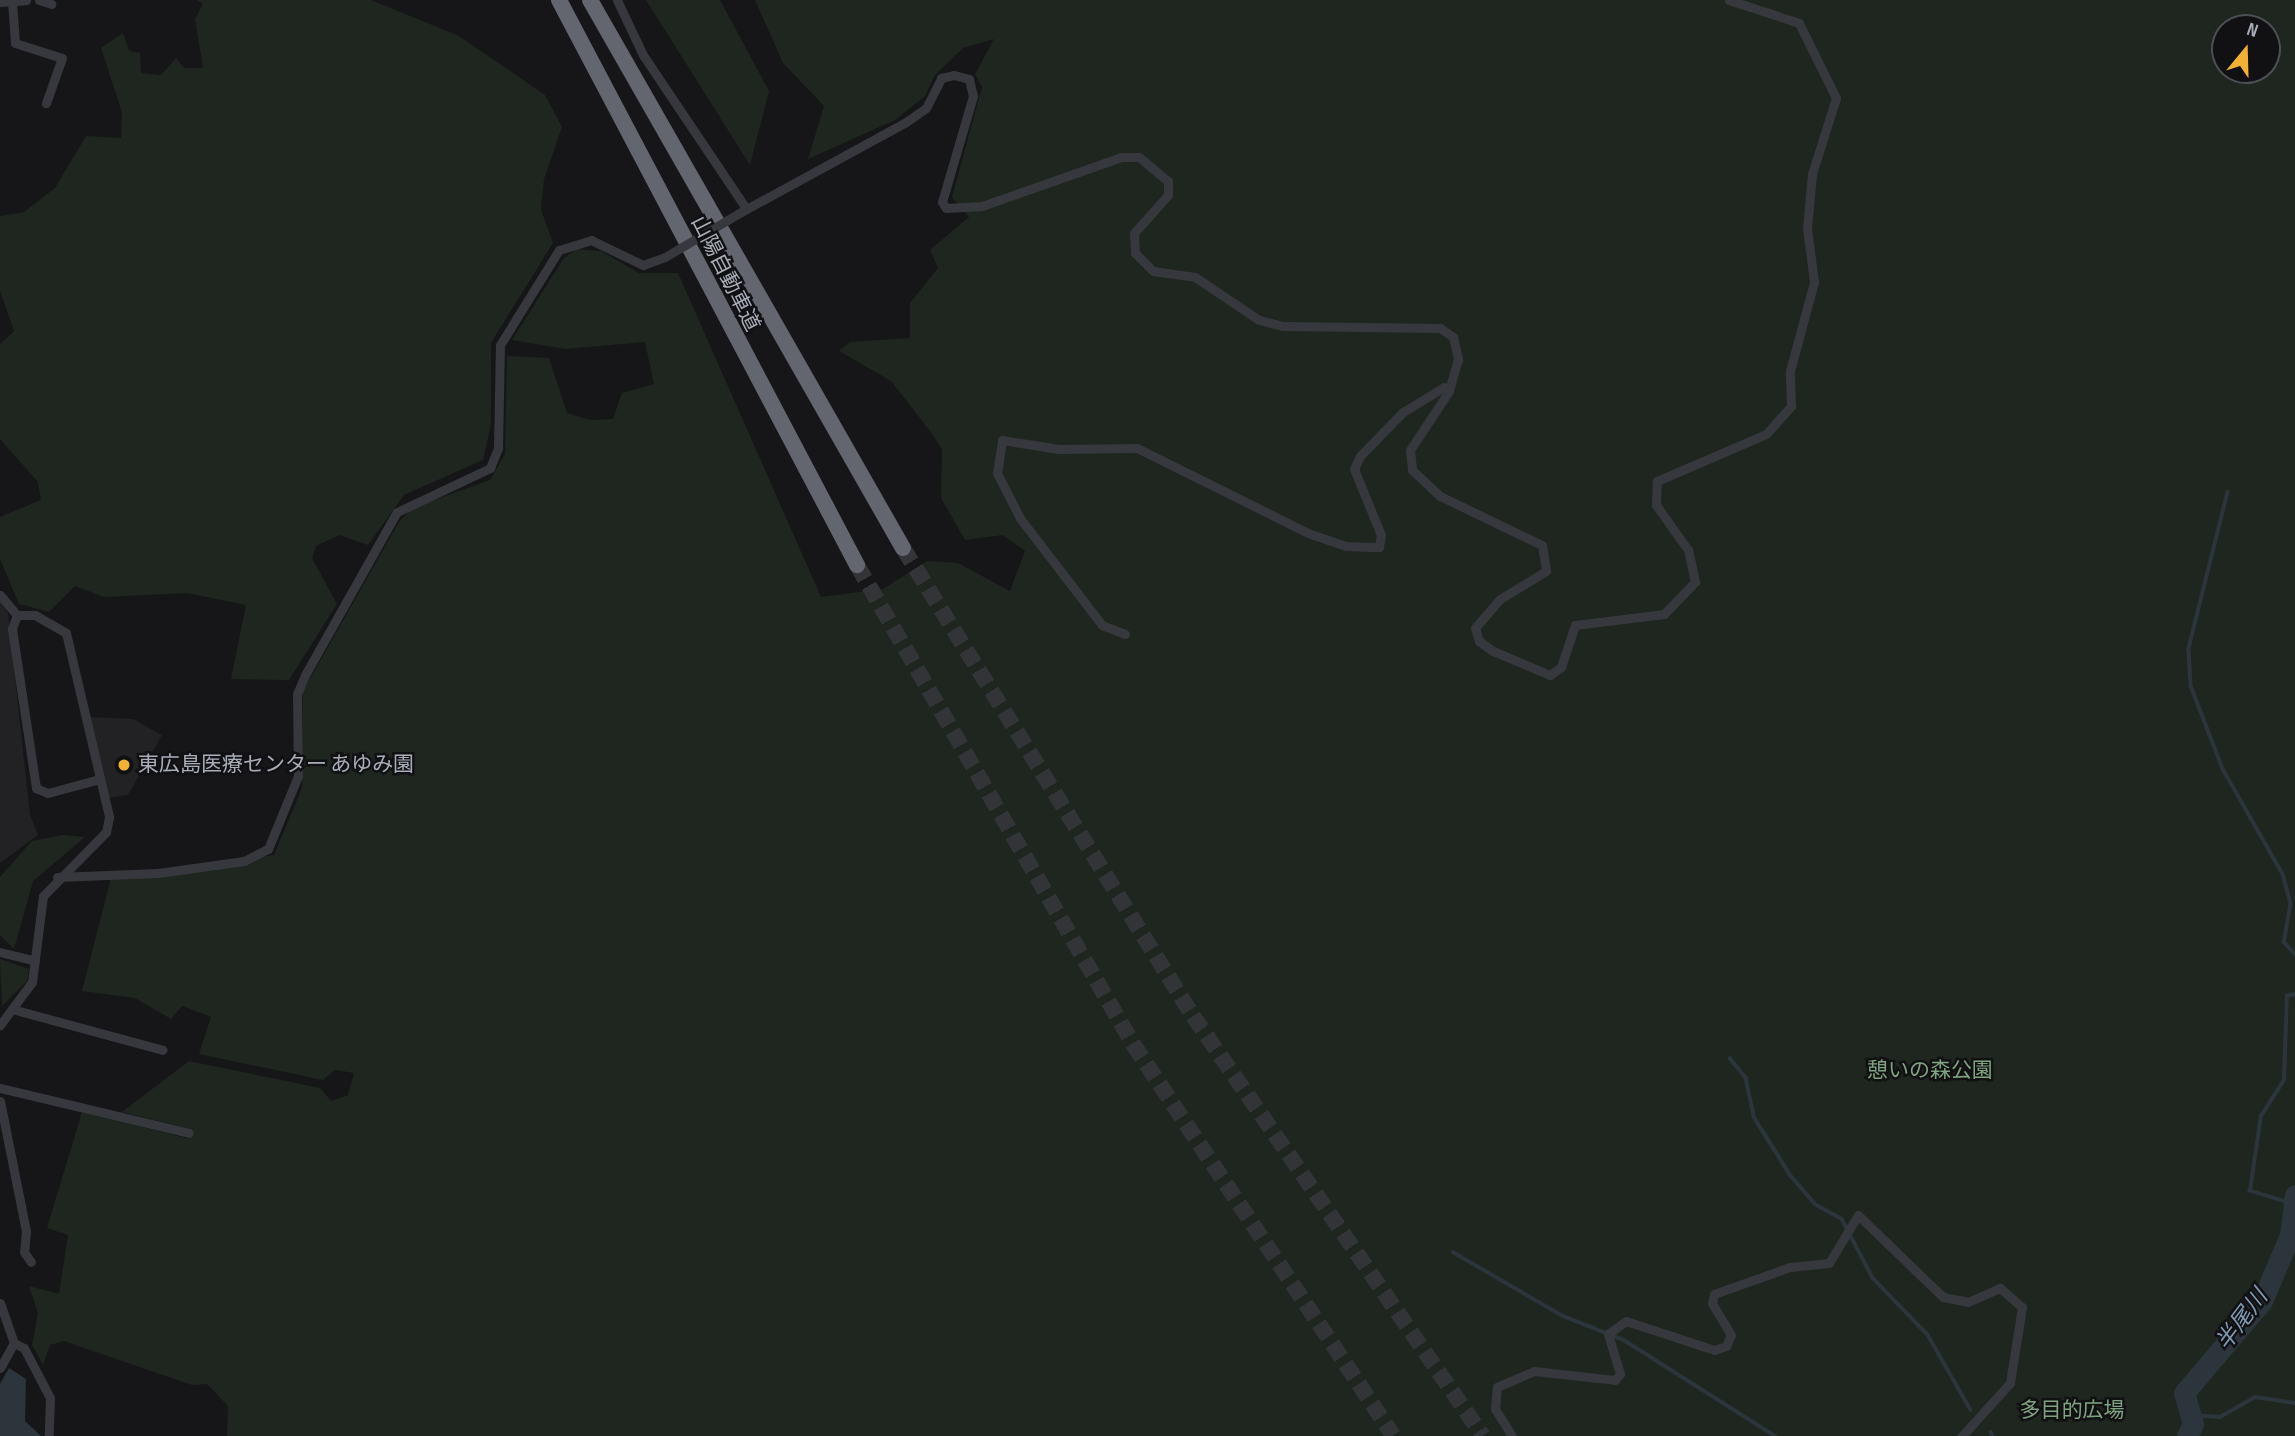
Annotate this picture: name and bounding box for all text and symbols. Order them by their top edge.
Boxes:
north arrow [2211,14,2281,84]
text: N [2244,18,2261,43]
street label: 山陽自動車道 [685,212,765,336]
place label: 東広島医療センター あゆみ園 [138,752,414,778]
marker: 東広島医療センター あゆみ園 [116,757,132,773]
park label: 憩いの森公園 [1867,1058,1993,1084]
water label: 半尾川 [2210,1284,2274,1356]
park label: 多目的広場 [2020,1398,2124,1424]

